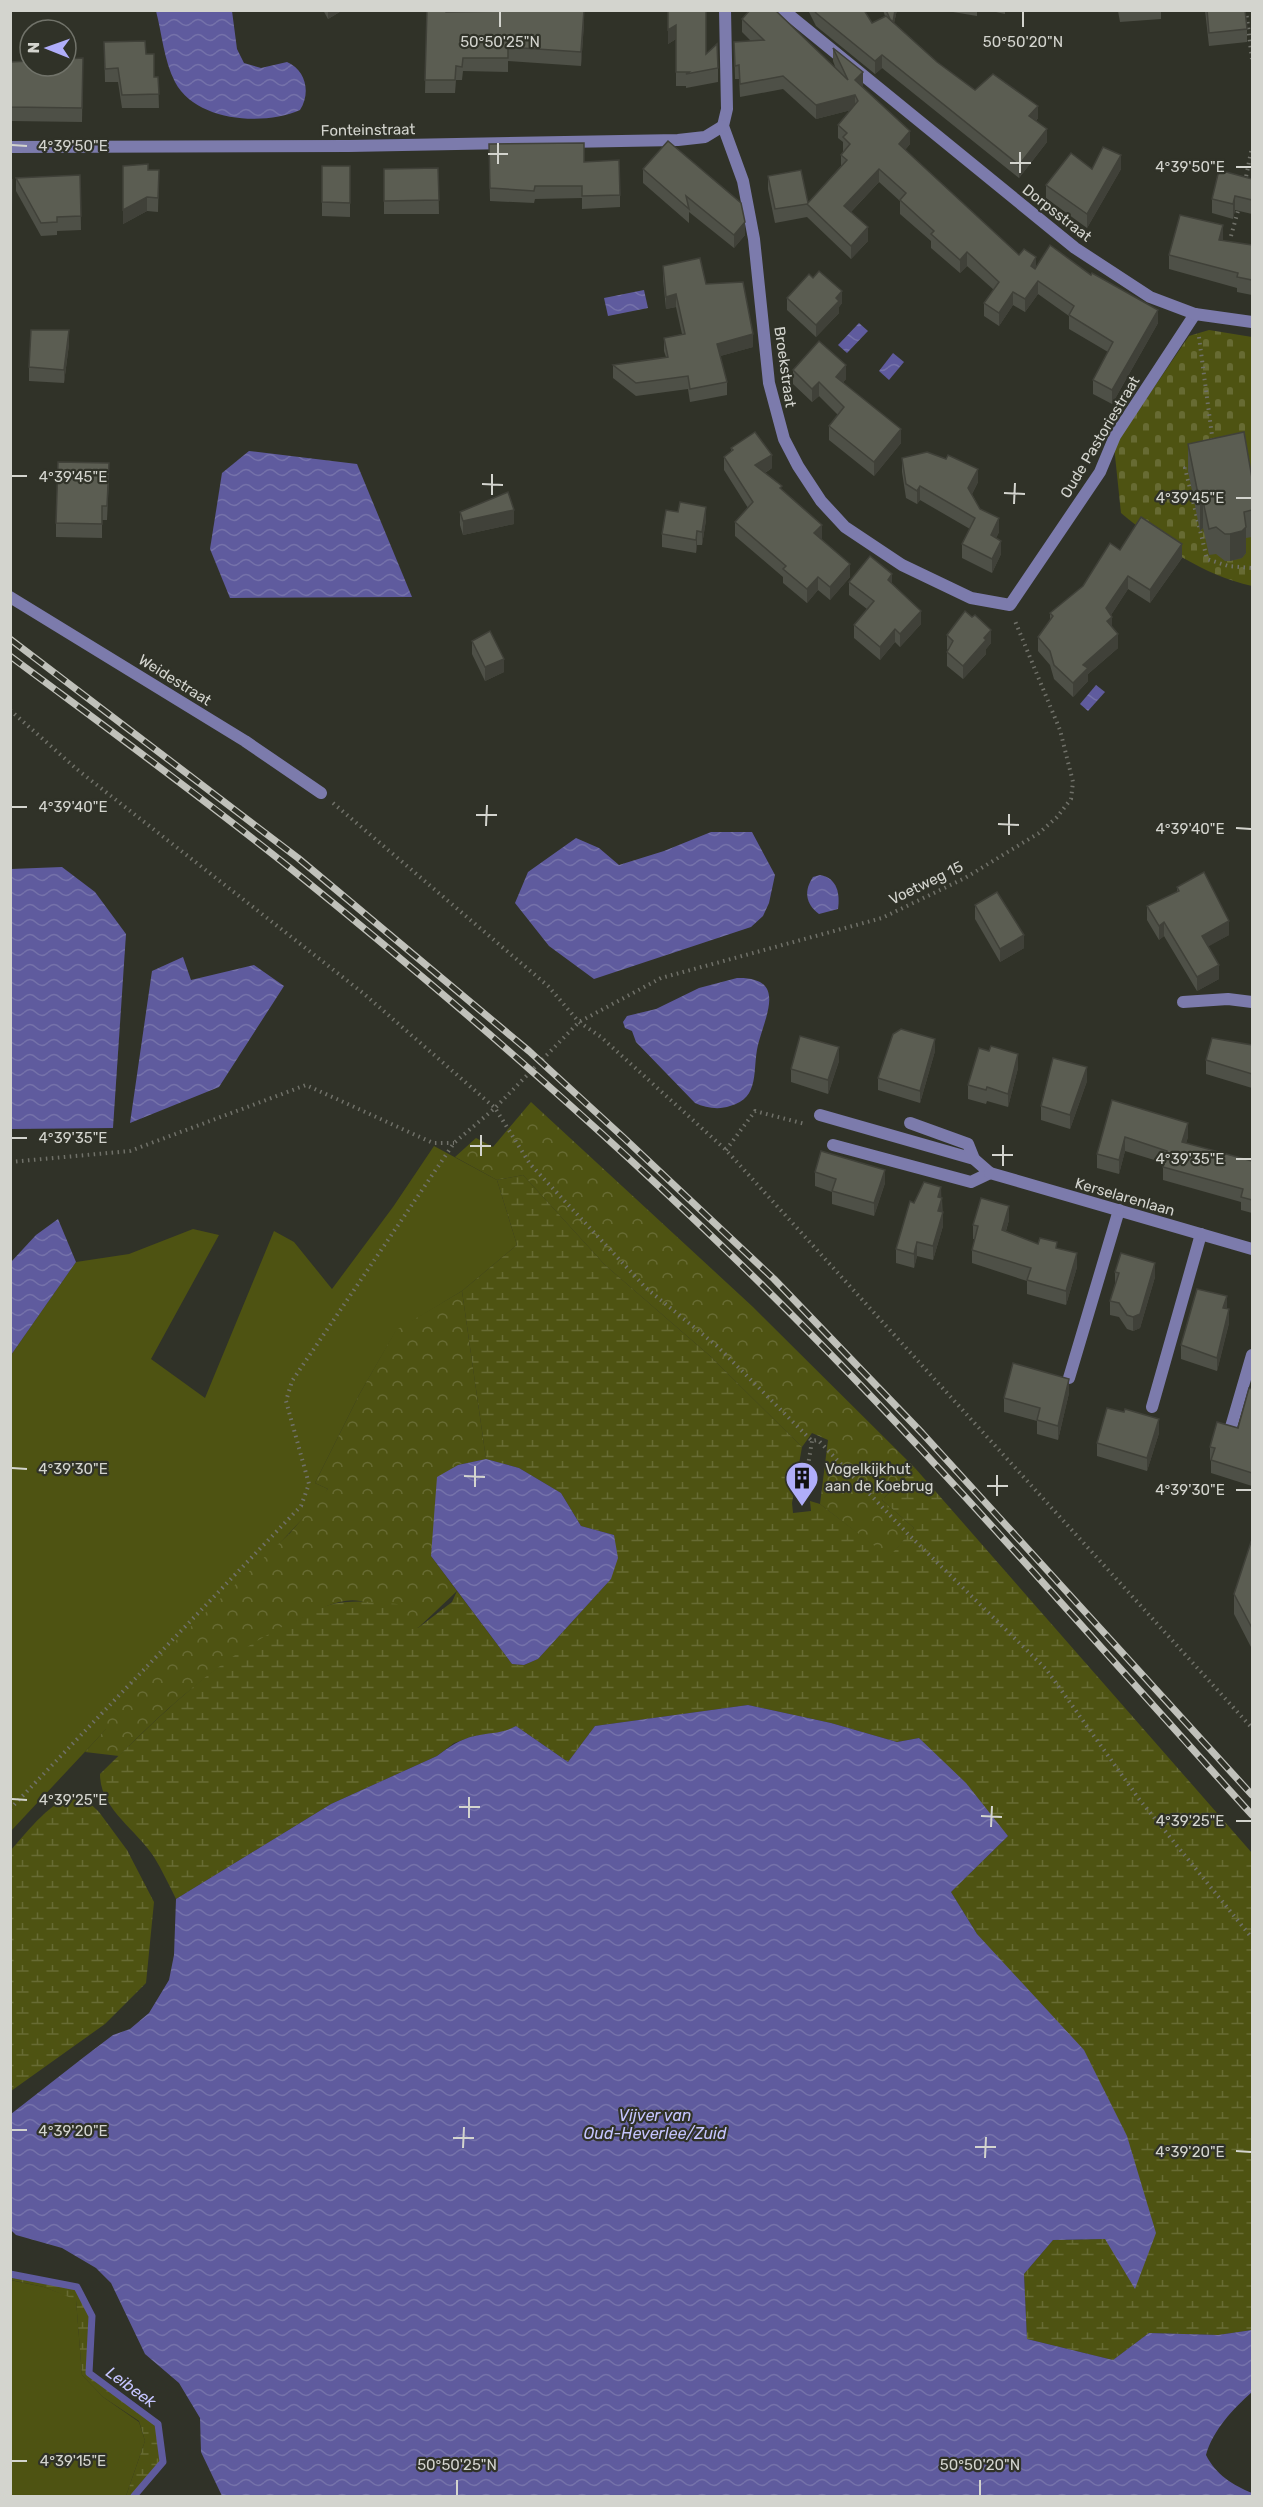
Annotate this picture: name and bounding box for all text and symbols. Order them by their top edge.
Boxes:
north arrow [18,18,78,78]
text: 50°50'25"N [460,33,540,51]
text: 50°50'20"N [983,33,1063,51]
text: N [24,42,43,54]
street label: Fonteinstraat [321,120,416,140]
text: 4°39'50"E [38,137,108,155]
text: 4°39'50"E [1155,158,1225,176]
street label: Dorpsstraat [1019,180,1095,246]
street label: Broekstraat [770,325,800,409]
street label: Oude Pastoriestraat [1056,373,1144,501]
text: 4°39'45"E [39,468,107,486]
text: 4°39'45"E [1156,489,1224,507]
street label: Weidestraat [135,651,215,710]
text: 4°39'40"E [38,798,108,816]
text: 4°39'40"E [1155,820,1225,838]
street label: Voetweg 15 [886,857,966,909]
text: 4°39'35"E [39,1129,107,1147]
text: 4°39'35"E [1156,1150,1224,1168]
street label: Kerselarenlaan [1073,1174,1177,1220]
text: 4°39'30"E [38,1460,108,1478]
building icon: Vogelkijkhut aan de Koebrug [784,1460,820,1507]
place label: Vogelkijkhut aan de Koebrug [825,1460,934,1495]
text: 4°39'30"E [1155,1481,1225,1499]
text: 4°39'25"E [39,1791,107,1809]
text: 4°39'25"E [1156,1812,1224,1830]
water label: Vijver van Oud-Heverlee/Zuid [584,2106,727,2143]
text: 4°39'20"E [38,2122,108,2140]
text: 4°39'20"E [1155,2143,1225,2161]
water label: Leibeek [102,2363,160,2412]
text: 4°39'15"E [40,2452,106,2470]
text: 50°50'25"N [417,2456,497,2474]
text: 50°50'20"N [940,2456,1020,2474]

